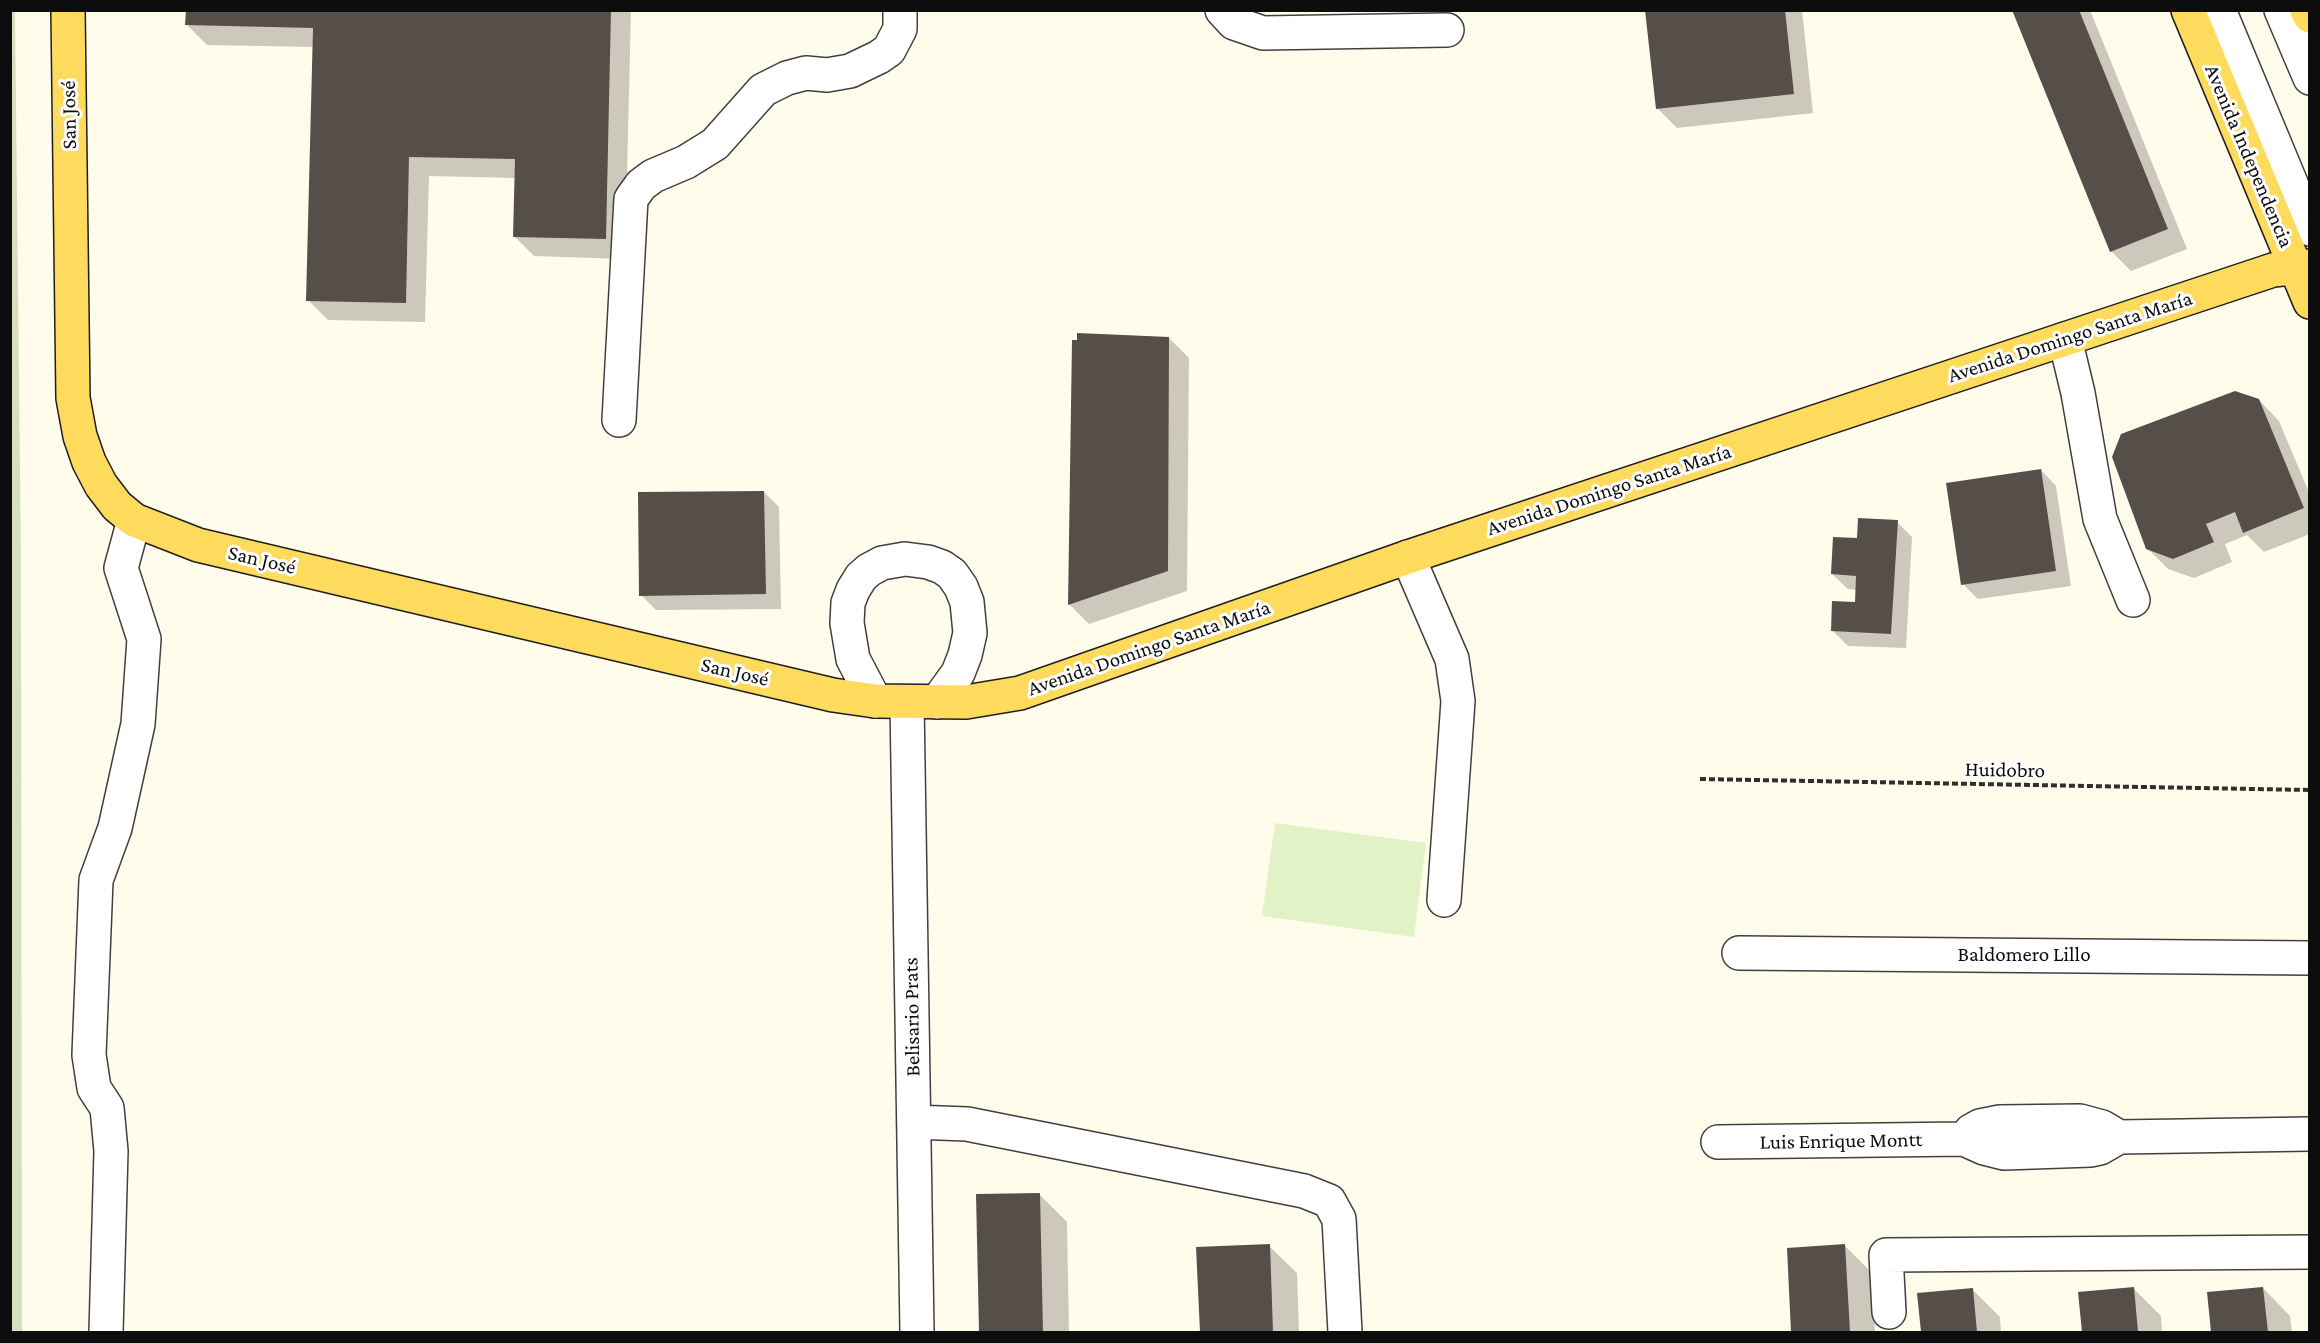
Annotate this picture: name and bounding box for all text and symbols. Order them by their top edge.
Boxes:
street label: Avenida Independencia [2199,61,2299,251]
street label: San José [56,80,82,150]
street label: Avenida Domingo Santa María [1945,286,2195,388]
street label: Avenida Domingo Santa María [1484,439,1734,541]
street label: San José [226,540,298,580]
street label: Avenida Domingo Santa María [1024,595,1274,701]
street label: San José [699,652,771,692]
street label: Huidobro [1965,757,2045,783]
street label: Baldomero Lillo [1957,942,2091,968]
street label: Belisario Prats [898,957,926,1077]
street label: Luis Enrique Montt [1759,1127,1923,1155]

